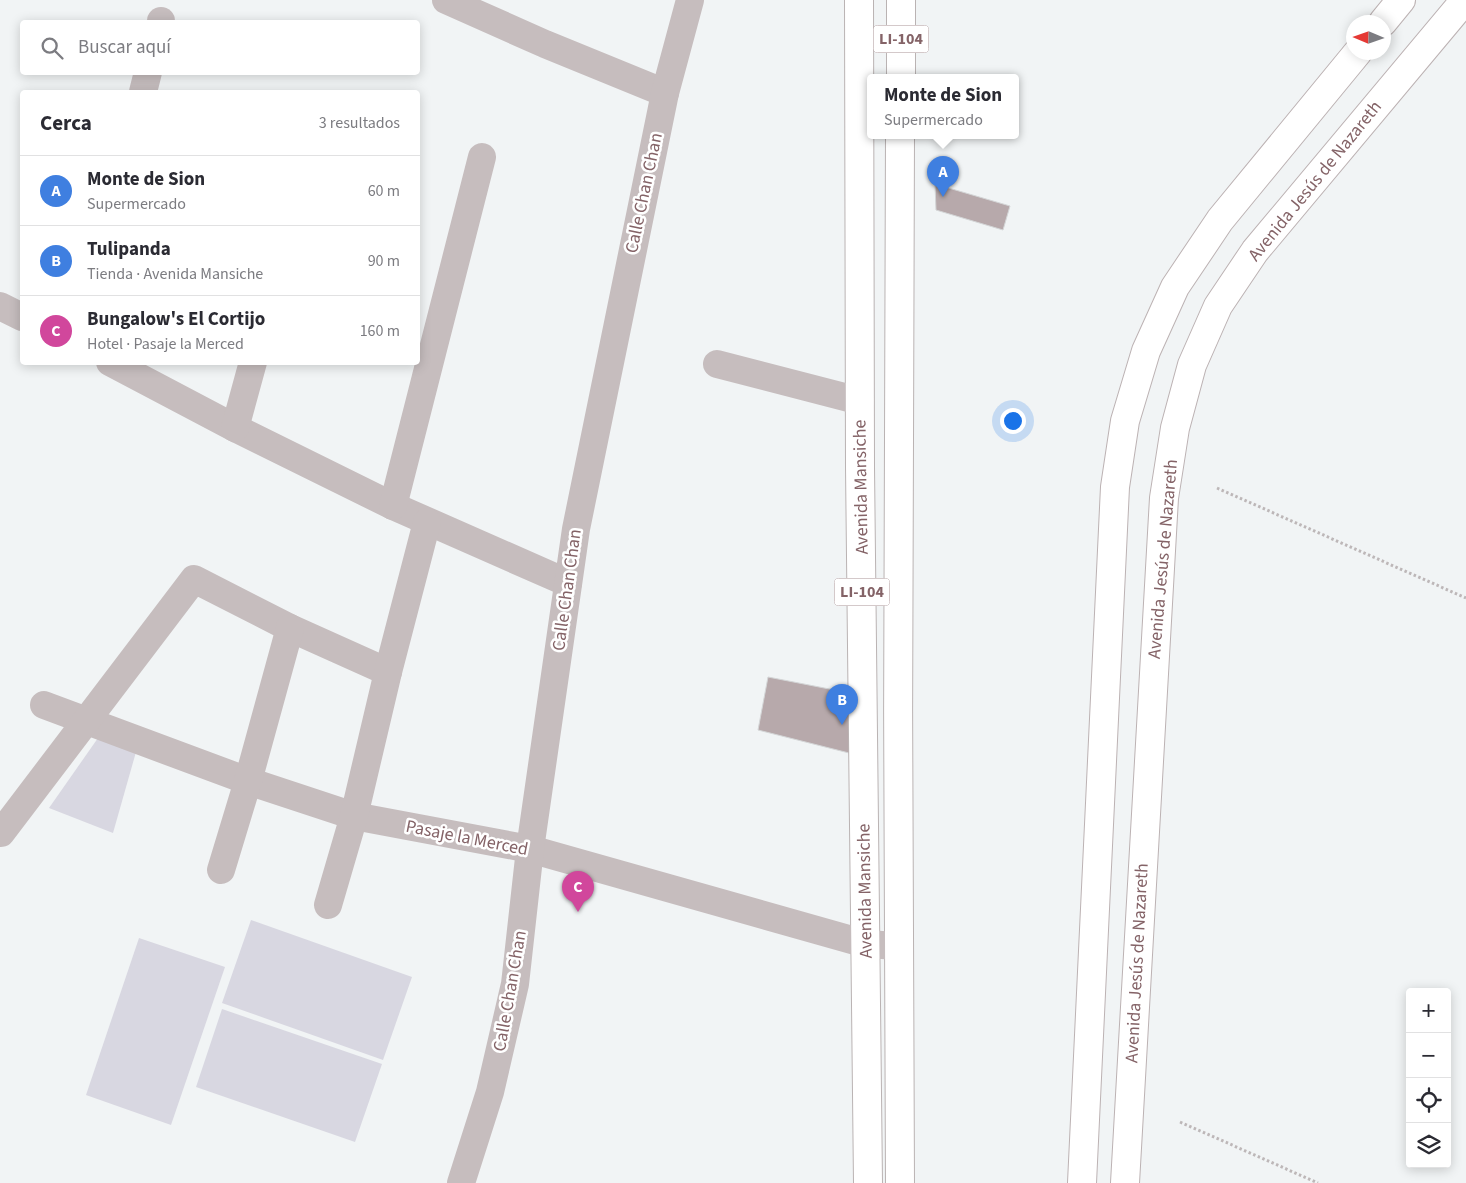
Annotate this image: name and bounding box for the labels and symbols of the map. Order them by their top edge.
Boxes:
north arrow [1346,15,1391,60]
road number: LI-104 [874,26,928,52]
street label: Avenida Jesús de Nazareth [1242,95,1388,267]
street label: Calle Chan Chan [619,130,669,256]
pin: A [927,156,959,197]
your location [1000,408,1026,434]
street label: Avenida Mansiche [847,419,875,555]
street label: Avenida Jesús de Nazareth [1142,458,1184,660]
street label: Calle Chan Chan [546,528,588,652]
road number: LI-104 [834,578,890,606]
pin: B [826,684,858,725]
street label: Pasaje la Merced [404,814,530,862]
street label: Avenida Mansiche [851,823,879,959]
street label: Avenida Jesús de Nazareth [1119,862,1155,1064]
pin: C [562,871,594,912]
street label: Calle Chan Chan [487,928,533,1054]

